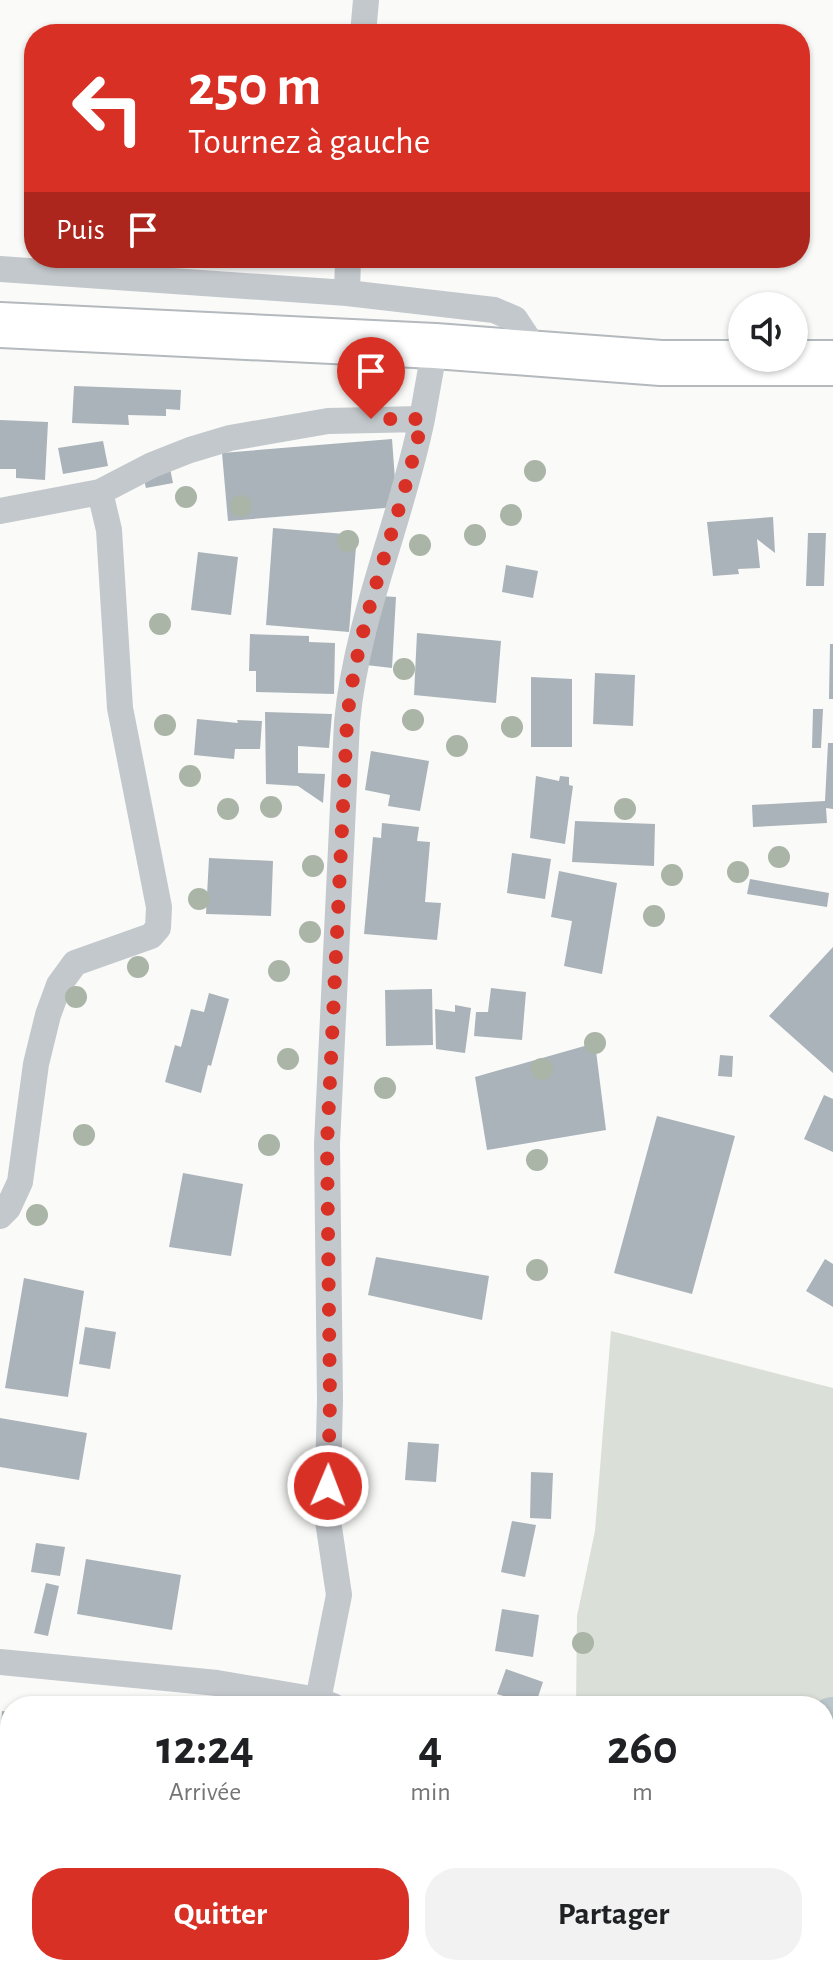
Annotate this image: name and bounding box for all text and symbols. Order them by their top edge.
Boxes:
icon: left [56,56,160,160]
text: 250 m [188,59,321,115]
text: Tournez à gauche [188,124,430,160]
icon: arrive [121,208,165,252]
text: Puis [56,215,105,245]
map controls [728,292,808,372]
button: sound [728,292,808,372]
pin [337,337,405,419]
icon: arrive [349,349,393,393]
position arrow [286,1444,370,1528]
text: 12:24 [156,1725,254,1773]
text: 4 [418,1725,442,1773]
text: 260 [607,1725,678,1773]
text: Arrivée [169,1779,241,1805]
text: min [410,1779,451,1805]
text: m [632,1779,653,1805]
button: Quitter [32,1868,409,1960]
button: Partager [425,1868,802,1960]

